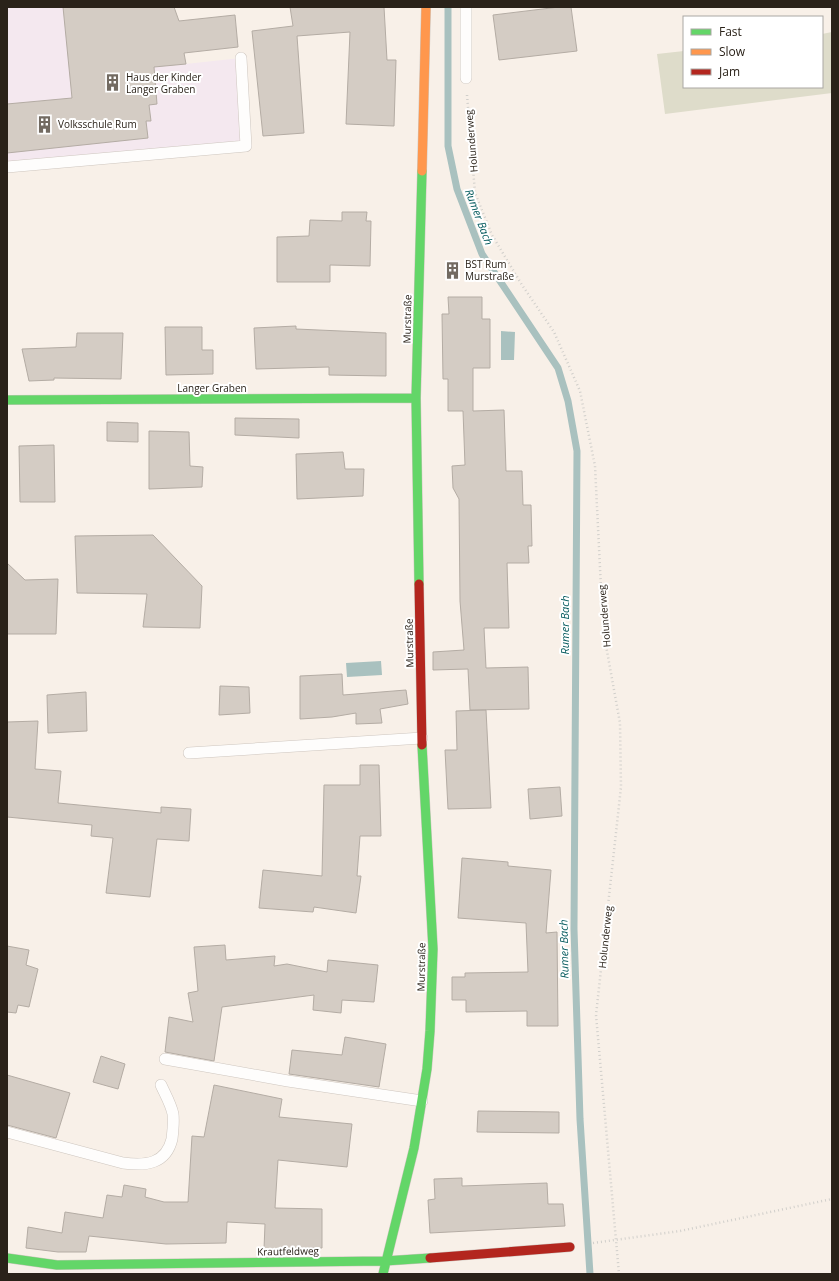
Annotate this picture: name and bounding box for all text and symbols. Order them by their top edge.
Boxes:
legend [683,16,823,88]
text: Fast [719,23,742,40]
text: Slow [719,43,746,60]
text: Jam [718,63,740,80]
place label: Haus der Kinder Langer Graben [126,70,201,96]
building icon: Haus der Kinder Langer Graben [103,73,123,93]
street label: Holunderweg [461,109,481,173]
building icon: Volksschule Rum [35,114,55,134]
place label: Volksschule Rum [58,117,137,131]
water label: Rumer Bach [462,187,497,247]
place label: BST Rum Murstraße [465,257,514,283]
building icon: BST Rum Murstraße [442,260,462,280]
street label: Murstraße [400,294,414,344]
street label: Langer Graben [177,381,247,395]
street label: Holunderweg [594,584,614,648]
water label: Rumer Bach [557,595,572,655]
street label: Murstraße [402,618,416,668]
street label: Holunderweg [595,904,615,969]
water label: Rumer Bach [555,919,572,979]
street label: Murstraße [414,942,428,992]
street label: Krautfeldweg [257,1243,320,1259]

